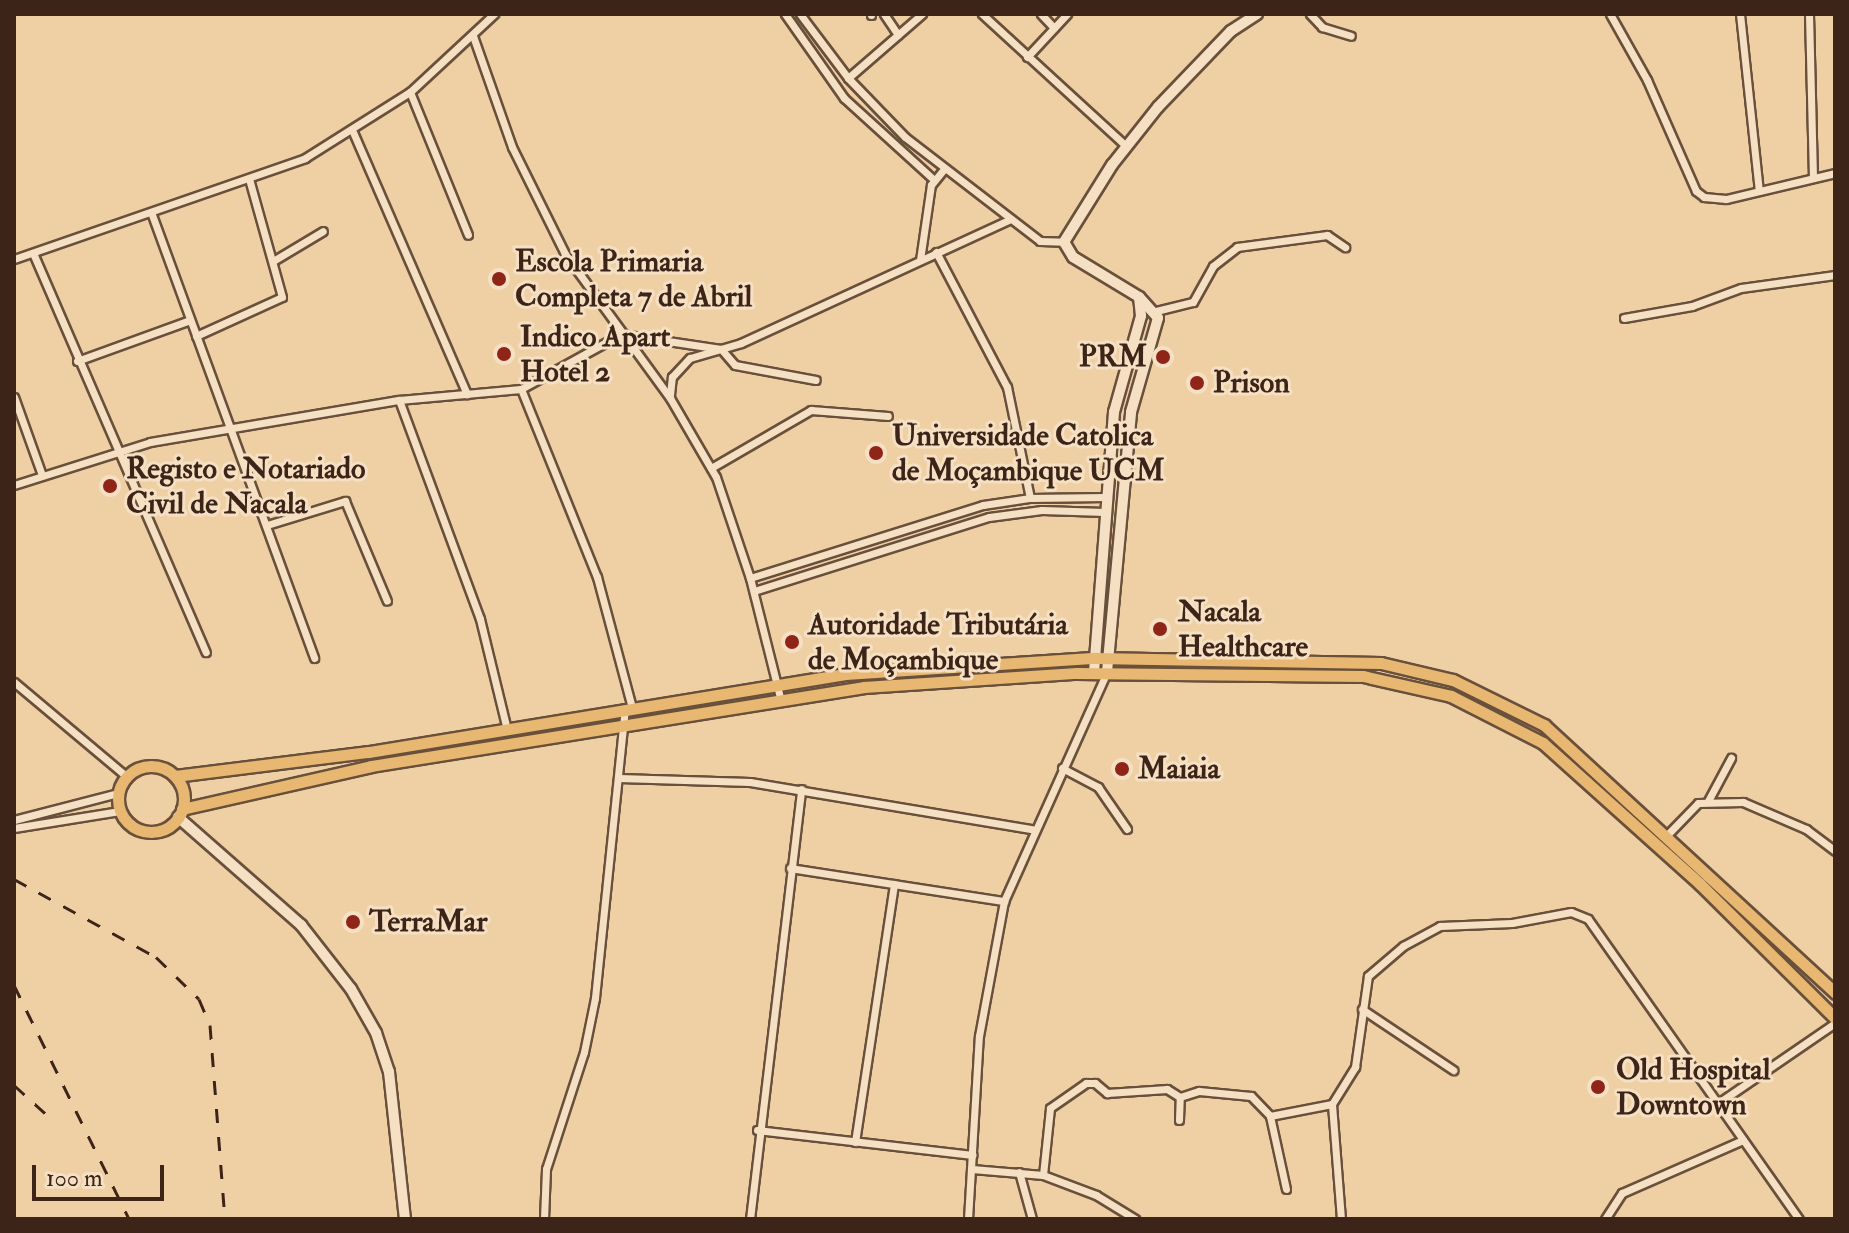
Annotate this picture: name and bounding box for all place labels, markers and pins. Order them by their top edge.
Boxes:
place label: Escola Primaria Completa 7 de Abril [515,244,752,314]
marker: Escola Primaria Completa 7 de Abril [490,270,508,288]
place label: Indico Apart Hotel 2 [520,319,670,390]
place label: PRM [1079,339,1147,375]
marker: Indico Apart Hotel 2 [495,345,513,363]
marker: PRM [1154,348,1172,366]
place label: Prison [1213,365,1290,401]
marker: Prison [1188,374,1206,392]
place label: Universidade Catolica de Moçambique UCM [892,418,1164,488]
marker: Universidade Catolica de Moçambique UCM [867,444,885,462]
place label: Registo e Notariado Civil de Nacala [126,451,365,522]
marker: Registo e Notariado Civil de Nacala [101,477,119,495]
place label: Nacala Healthcare [1178,594,1308,664]
place label: Autoridade Tributária de Moçambique [808,607,1068,678]
marker: Nacala Healthcare [1149,618,1171,640]
marker: Autoridade Tributária de Moçambique [783,633,801,651]
place label: Maiaia [1138,751,1220,787]
marker: Maiaia [1113,760,1131,778]
place label: TerraMar [369,904,487,940]
marker: TerraMar [344,913,362,931]
place label: Old Hospital Downtown [1616,1052,1770,1122]
marker: Old Hospital Downtown [1587,1076,1609,1098]

